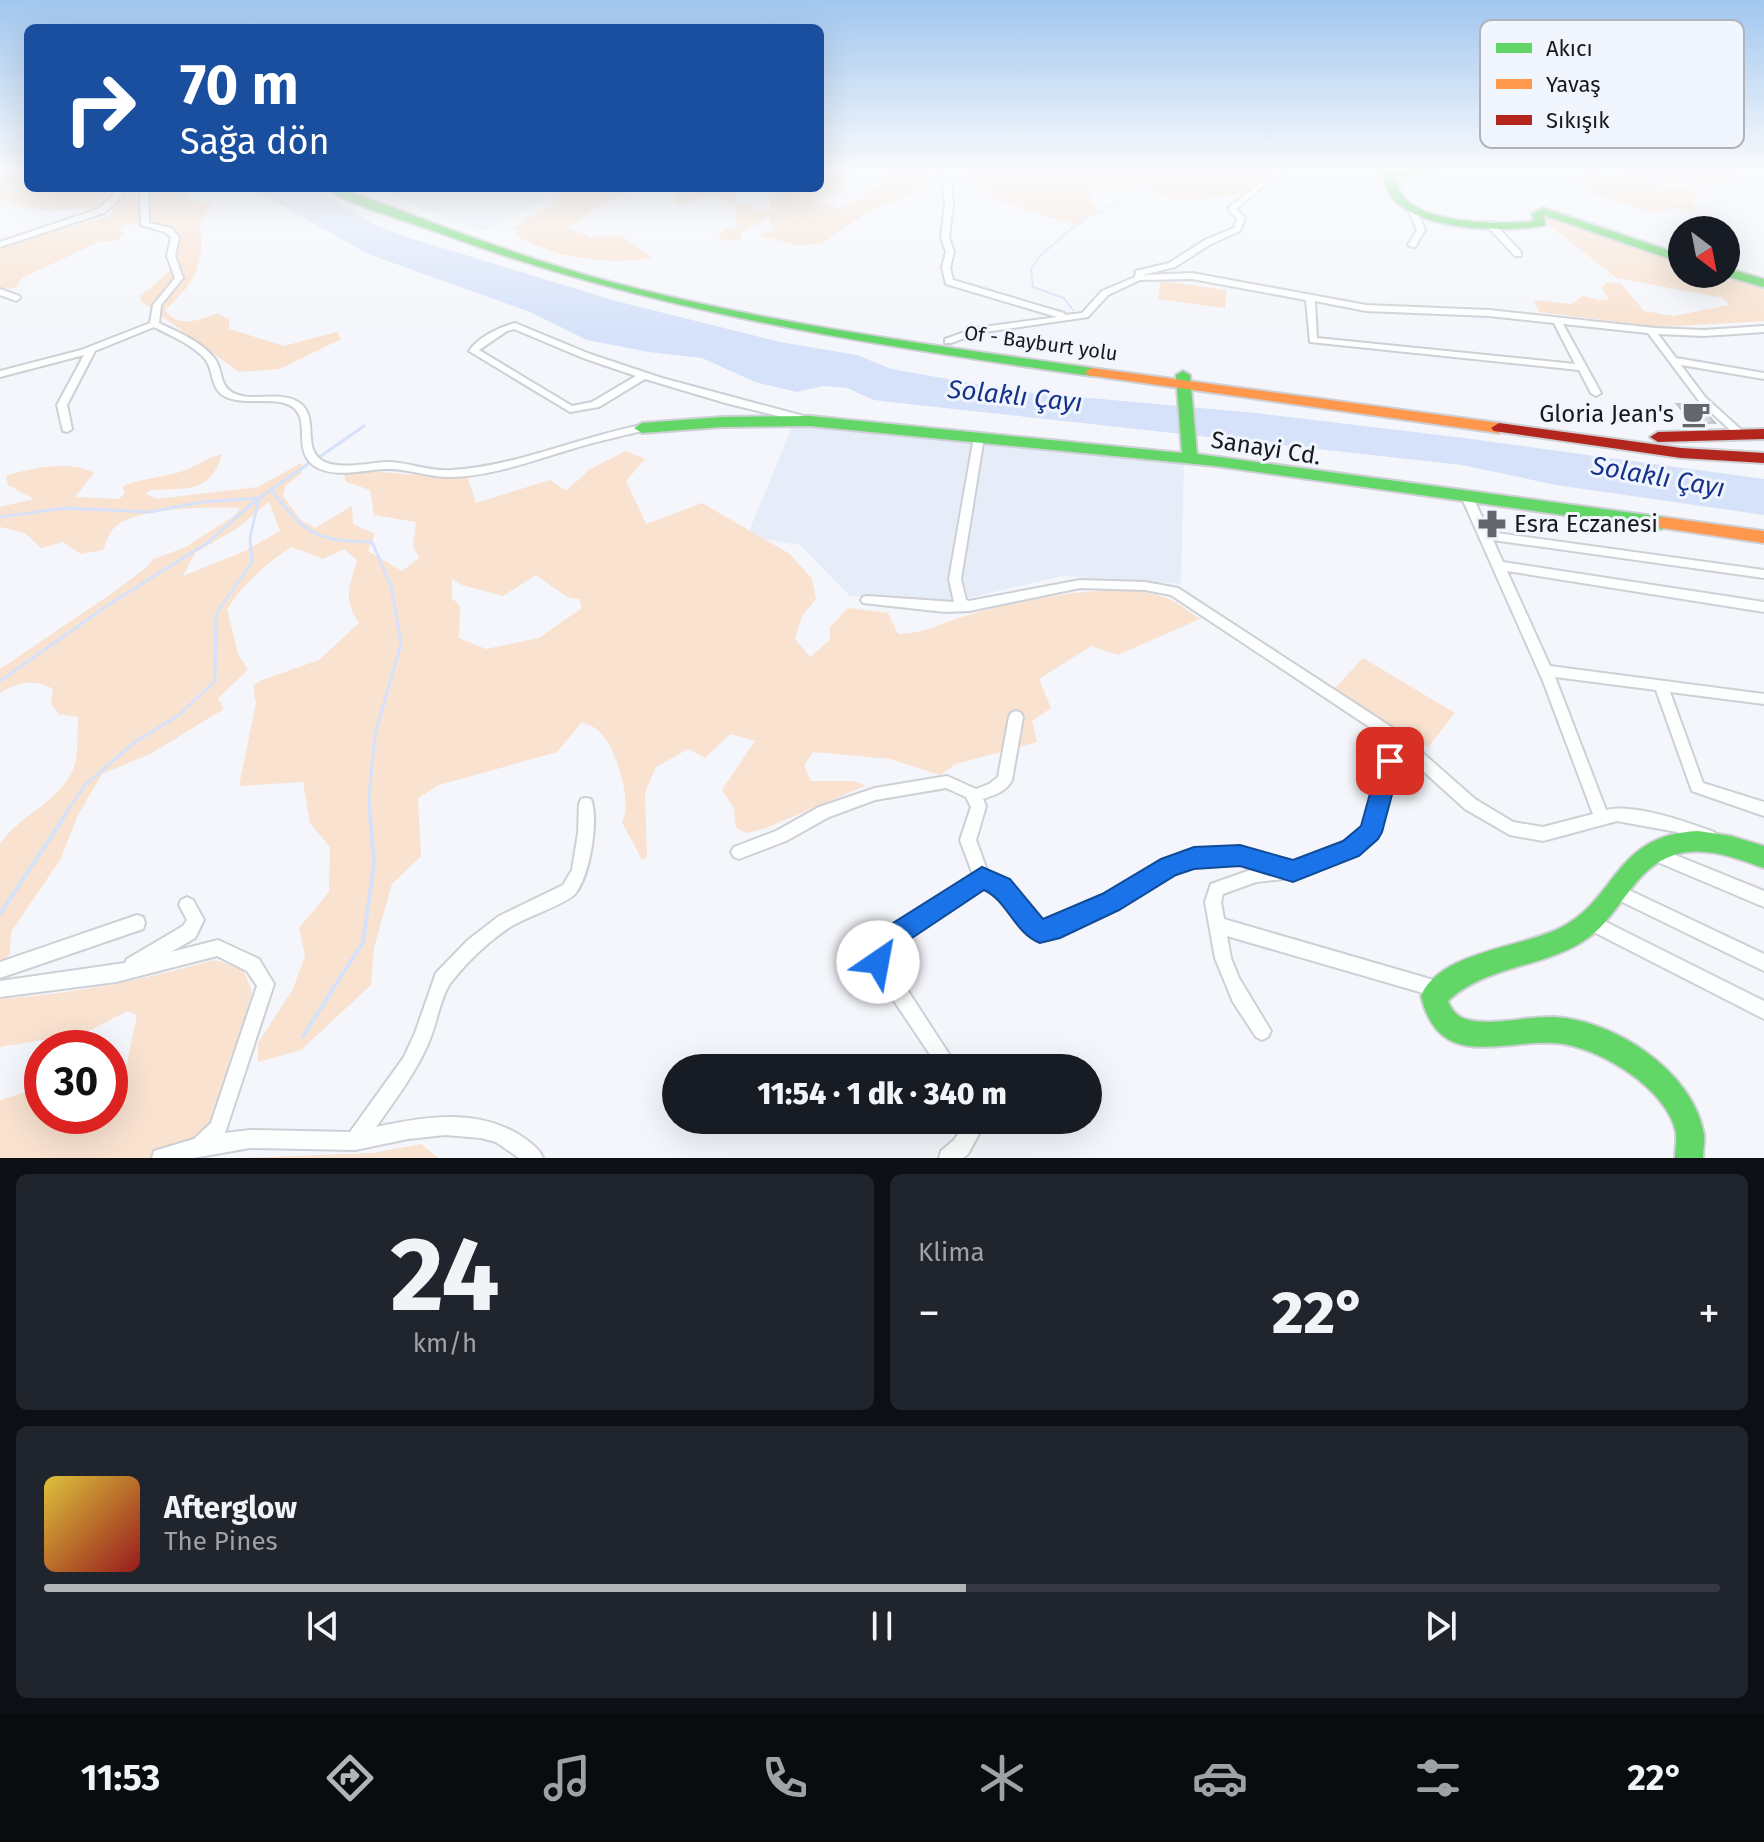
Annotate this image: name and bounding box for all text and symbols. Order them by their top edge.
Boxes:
legend [1480,20,1744,148]
text: Akıcı [1546,35,1593,62]
text: 70 m [180,52,299,119]
icon: right [48,56,152,160]
text: Yavaş [1546,71,1601,98]
text: Sıkışık [1546,107,1610,134]
text: Sağa dön [180,120,330,164]
north arrow [1668,216,1740,288]
map controls [1668,216,1740,288]
street label: Of - Bayburt yolu [963,320,1119,366]
water label: Solaklı Çayı [945,373,1084,418]
cafe icon: Gloria Jean's [1681,399,1711,429]
place label: Gloria Jean's [1539,400,1674,428]
street label: Sanayi Cd. [1209,425,1323,471]
water label: Solaklı Çayı [1588,450,1727,504]
pharmacy icon: Esra Eczanesi [1477,509,1507,539]
place label: Esra Eczanesi [1514,510,1658,538]
pin [1356,727,1424,795]
icon: arrive [1368,739,1412,783]
position arrow [836,920,920,1004]
speed limit sign: 30 [24,1030,128,1134]
text: 11:54 · 1 dk · 340 m [757,1076,1007,1112]
text: 24 [390,1213,500,1338]
text: Klima [918,1237,985,1268]
text: 22° [1272,1277,1366,1349]
text: − [918,1287,940,1340]
text: + [1698,1287,1720,1340]
text: km/h [413,1328,477,1359]
text: Afterglow [164,1490,297,1526]
text: The Pines [164,1526,278,1557]
icon: previous [301,1604,345,1648]
icon: pause [860,1604,904,1648]
icon: next [1419,1604,1463,1648]
icon: directions [322,1750,378,1806]
icon: music [539,1750,595,1806]
icon: phone [757,1750,813,1806]
icon: climate [974,1750,1030,1806]
icon: car [1192,1750,1248,1806]
icon: filters [1410,1750,1466,1806]
text: 11:53 [81,1756,160,1800]
text: 22° [1627,1756,1683,1800]

